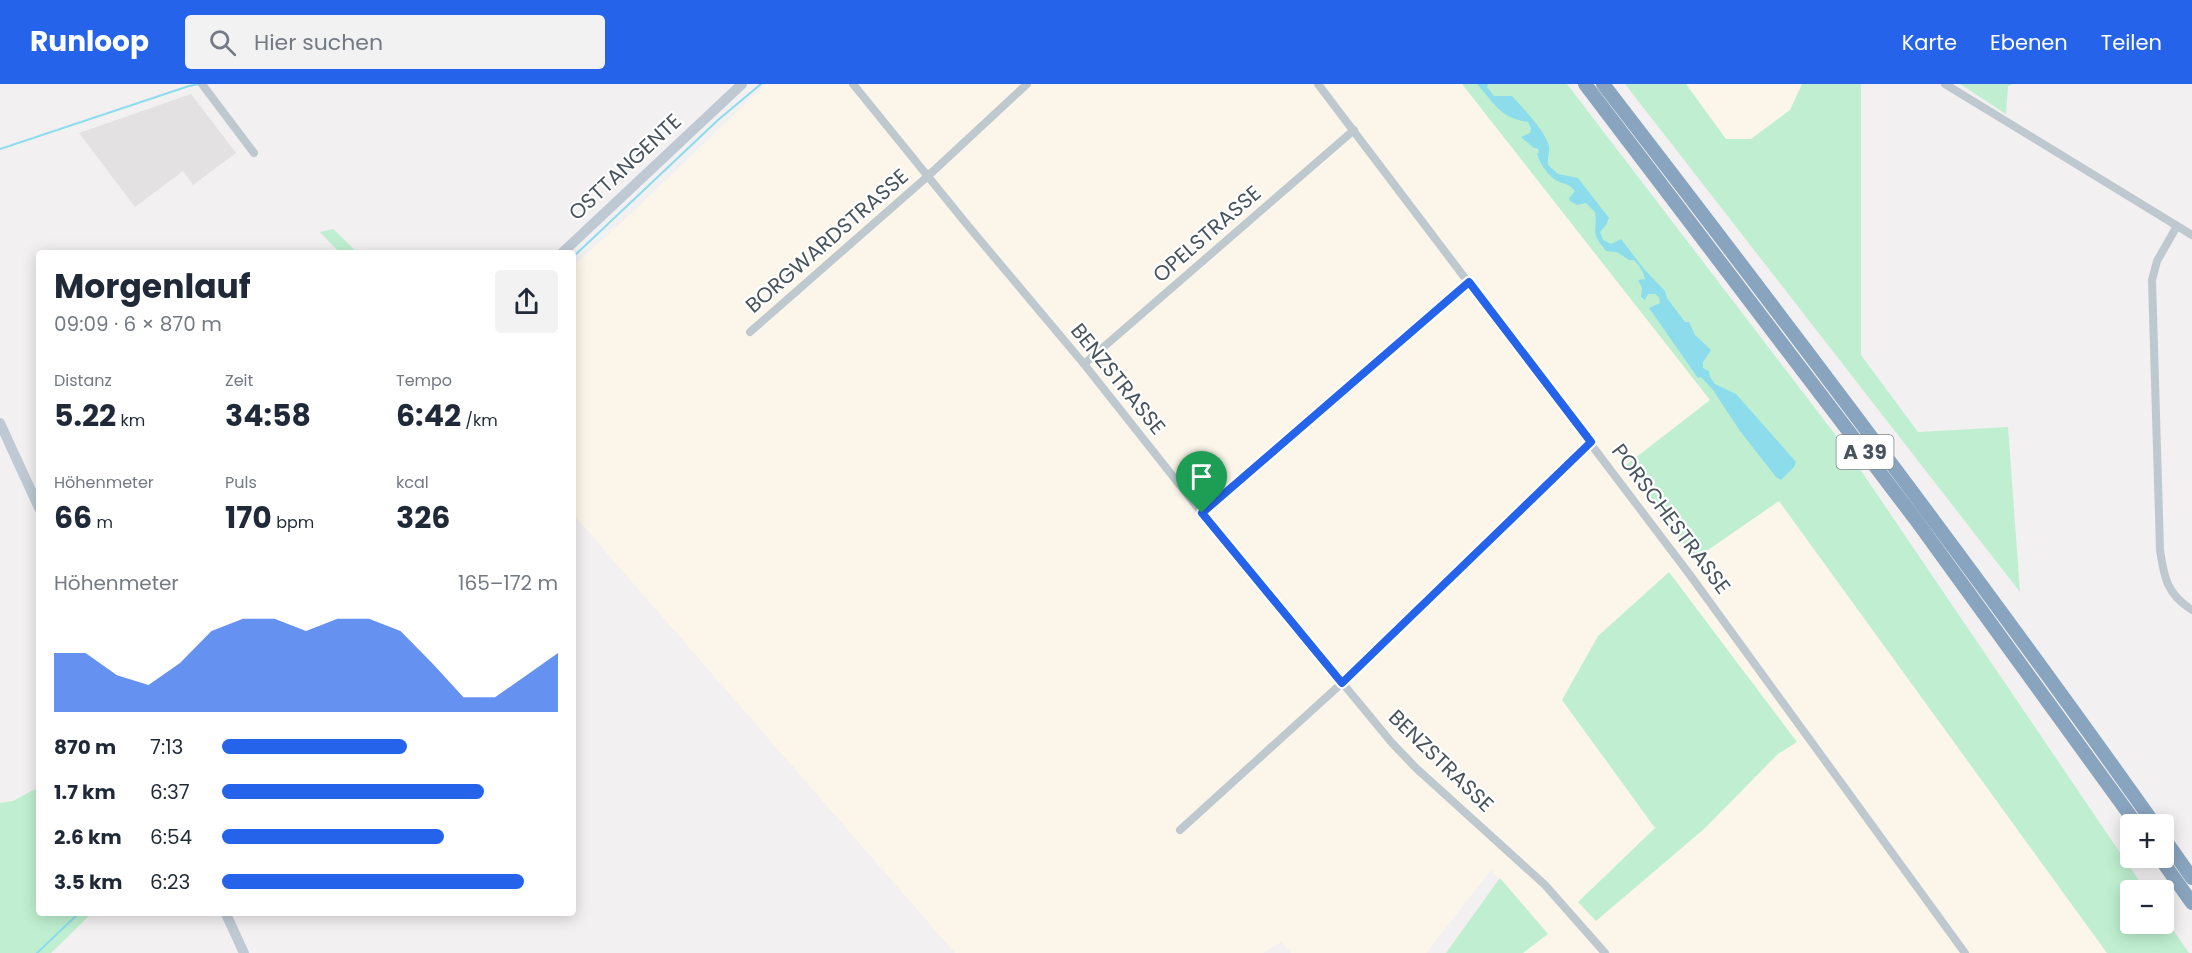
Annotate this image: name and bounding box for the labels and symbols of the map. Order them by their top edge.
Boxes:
street label: OSTTANGENTE [562,107,687,227]
street label: BORGWARDSTRASSE [739,162,914,319]
street label: OPELSTRASSE [1146,179,1267,289]
street label: BENZSTRASSE [1064,317,1172,441]
road number: A 39 [1836,435,1894,469]
street label: PORSCHESTRASSE [1605,438,1738,600]
pin [1176,451,1227,513]
street label: BENZSTRASSE [1382,703,1500,818]

